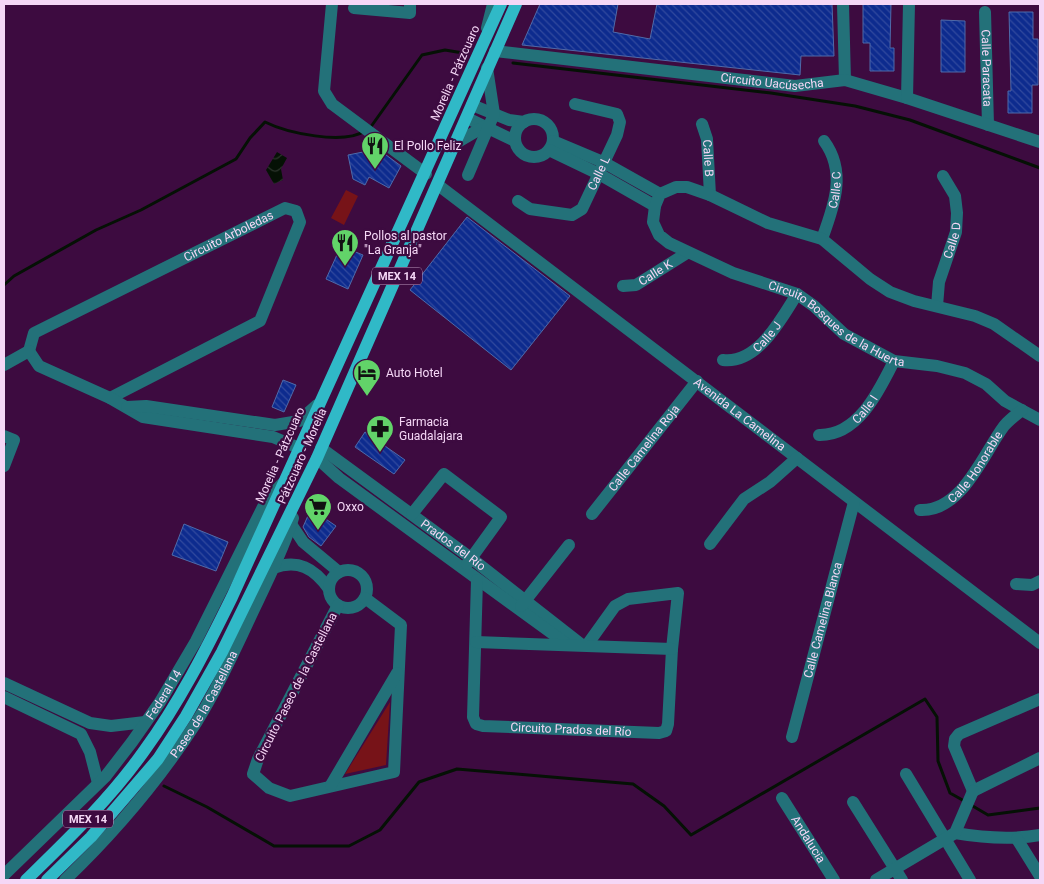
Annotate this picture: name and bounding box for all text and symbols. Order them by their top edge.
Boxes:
street label: Morelia - Pátzcuaro [428,23,482,123]
street label: Calle Paracata [978,29,995,107]
street label: Circuito Uacúsecha [720,70,824,93]
restaurant icon: El Pollo Feliz [360,131,390,170]
place label: El Pollo Feliz [394,139,461,153]
street label: Calle B [700,139,716,177]
street label: Calle L [585,154,613,193]
street label: Calle C [826,171,844,210]
street label: Circuito Arboledas [181,208,276,264]
street label: Calle D [940,222,964,260]
restaurant icon: Pollos al pastor "La Granja" [330,228,360,267]
place label: Pollos al pastor "La Granja" [364,229,447,257]
street label: Calle K [636,257,675,289]
road number: MEX 14 [372,268,422,284]
street label: Circuito Bosques de la Huerta [767,278,905,369]
street label: Calle J [750,319,784,355]
hotel icon: Auto Hotel [352,358,382,397]
place label: Auto Hotel [386,366,443,380]
street label: Avenida La Camelina [691,375,788,454]
street label: Calle I [849,392,881,427]
street label: Calle Camelina Roja [606,402,683,494]
street label: Morelia - Pátzcuaro [253,405,307,505]
street label: Pátzcuaro - Morelia [275,406,329,506]
pharmacy icon: Farmacia Guadalajara [365,414,395,453]
place label: Farmacia Guadalajara [399,415,463,443]
street label: Calle Honorable [945,429,1005,506]
supermarket icon: Oxxo [303,492,333,531]
place label: Oxxo [337,500,364,514]
street label: Prados del Río [418,517,488,574]
street label: Calle Camelina Blanca [801,561,845,679]
street label: Circuito Paseo de la Castellana [252,610,340,764]
street label: Paseo de la Castellana [167,649,240,761]
street label: Federal 14 [143,667,185,722]
street label: Circuito Prados del Río [510,720,632,739]
road number: MEX 14 [63,811,113,828]
street label: Andalucia [788,813,828,866]

